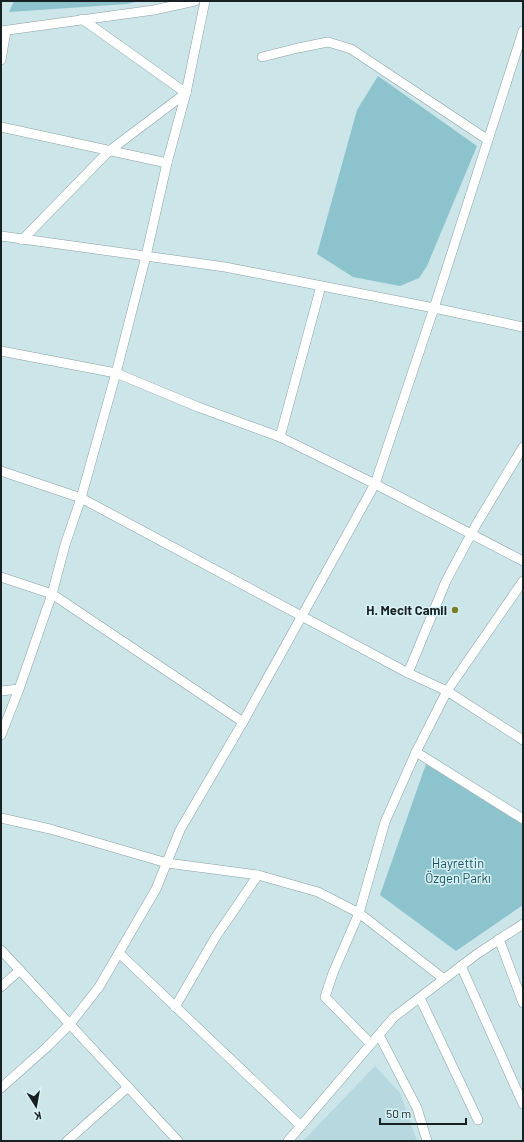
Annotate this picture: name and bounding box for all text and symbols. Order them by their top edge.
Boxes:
place label: H. Mecit Camii [366,602,447,618]
marker: H. Mecit Camii [450,605,460,615]
park label: Hayrettin Özgen Parkı [425,855,491,886]
north arrow [16,1086,56,1126]
scale bar [380,1100,466,1126]
text: 50 m [386,1106,411,1120]
text: K [33,1109,43,1123]

